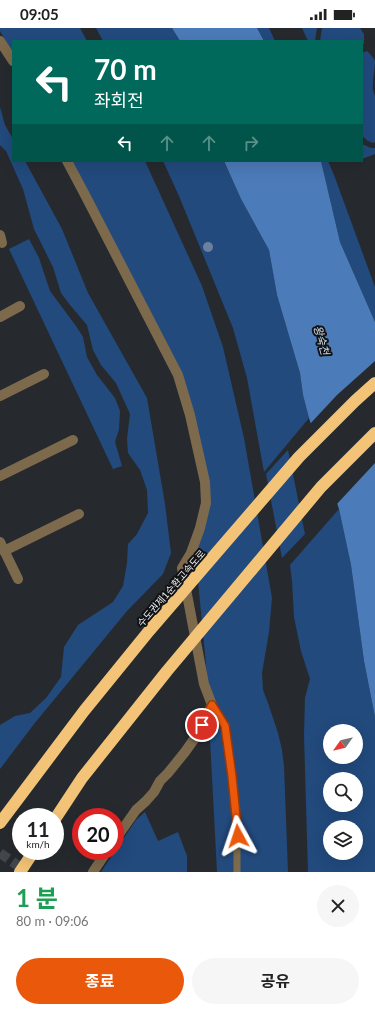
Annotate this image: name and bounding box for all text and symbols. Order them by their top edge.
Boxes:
text: 09:05 [20,5,59,23]
text: 70 m [94,52,157,86]
icon: left [28,56,80,108]
text: 좌회전 [94,89,144,111]
icon: left [114,132,136,154]
icon: ahead [156,132,178,154]
icon: ahead [198,132,220,154]
icon: right [240,132,262,154]
water label: 왕숙천 [312,324,333,358]
street label: 수도권제1순환고속도로 [134,547,208,629]
pin [185,708,219,742]
icon: arrive [191,714,213,736]
north arrow [323,724,363,764]
map controls [323,724,363,860]
button: search [323,772,363,812]
speed limit sign: 20 [72,808,124,860]
position arrow [217,815,259,857]
text: 11 [26,817,50,841]
button: layers [323,820,363,860]
text: km/h [26,838,50,850]
text: 1 분 [16,883,58,912]
button: close [317,885,359,927]
text: 80 m · 09:06 [16,913,89,929]
button: 종료 [16,958,184,1004]
button: 공유 [192,958,359,1004]

